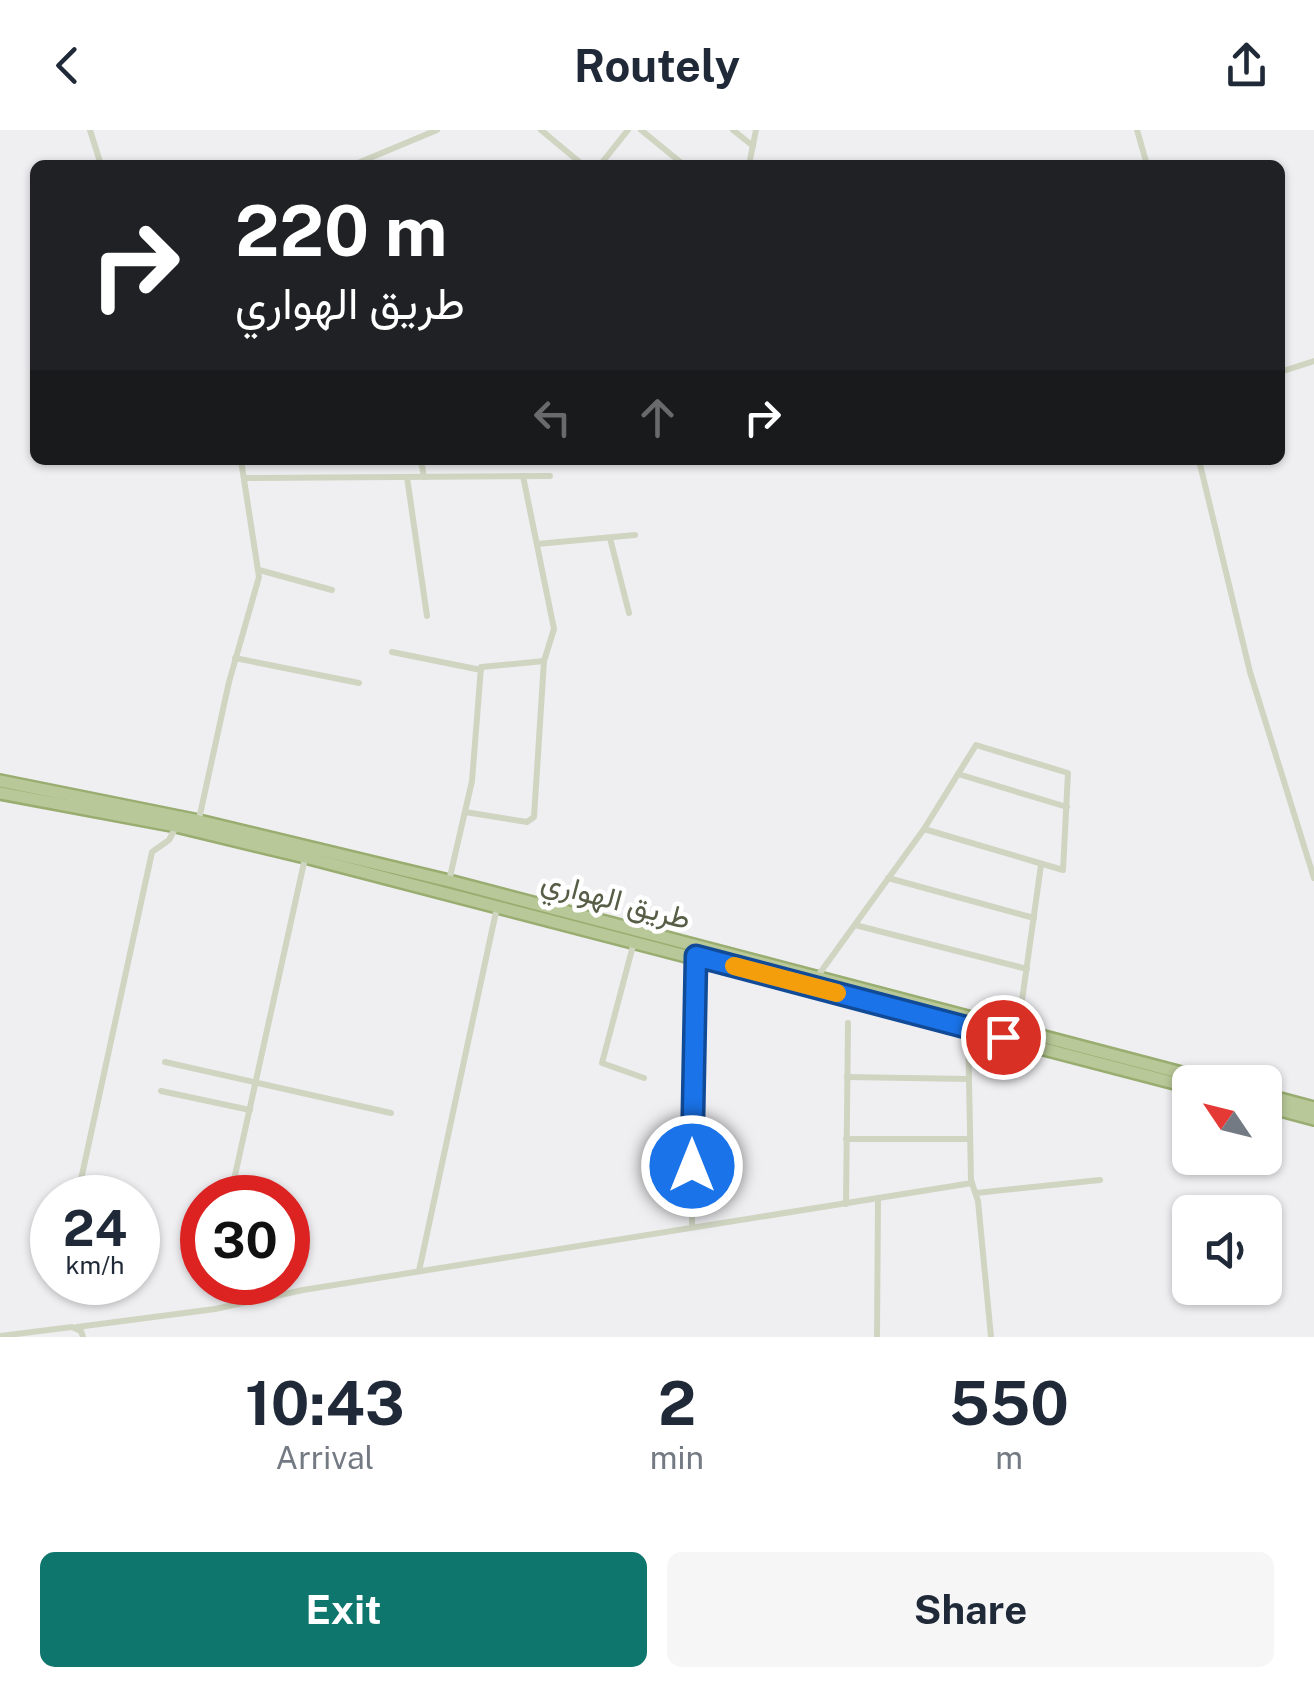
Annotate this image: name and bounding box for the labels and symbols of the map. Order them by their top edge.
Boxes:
street label: طريق الهواري [536,862,695,943]
pin [961,995,1046,1080]
north arrow [1172,1065,1282,1175]
position arrow [640,1114,744,1218]
speed limit sign: 30 [180,1175,310,1305]

